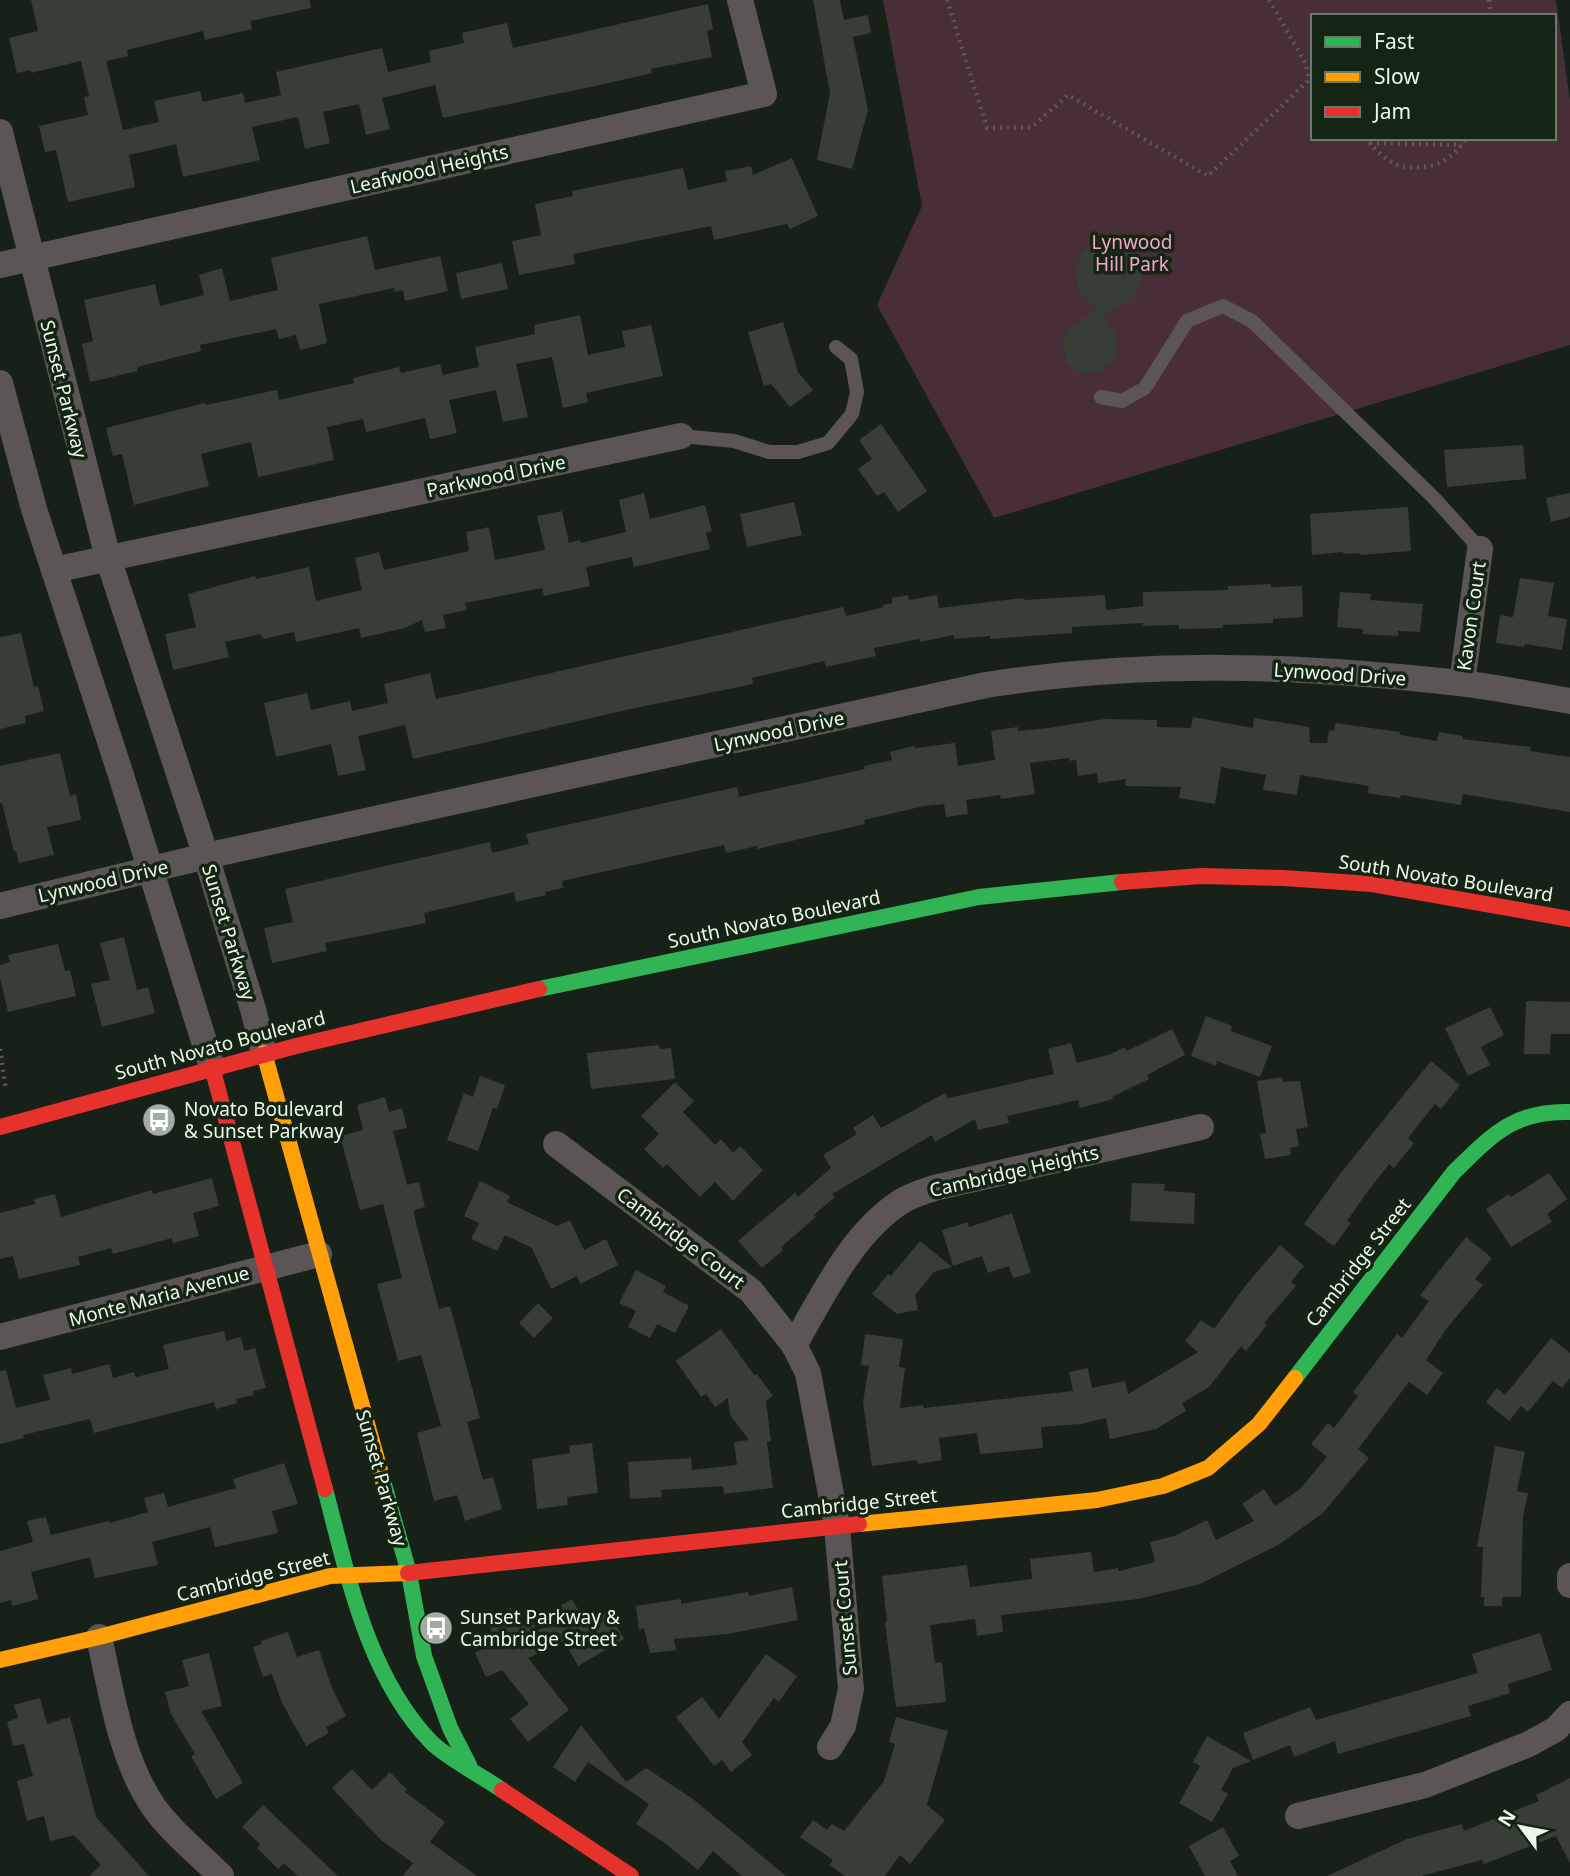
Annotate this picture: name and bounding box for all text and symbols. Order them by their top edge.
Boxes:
legend [1311,14,1556,140]
text: Fast [1374,27,1415,55]
text: Slow [1374,62,1420,90]
text: Jam [1372,97,1411,125]
street label: Leafwood Heights [347,138,511,200]
park label: Lynwood Hill Park [1092,229,1173,277]
street label: Sunset Parkway [34,317,94,461]
street label: Parkwood Drive [424,449,568,503]
street label: Kavon Court [1450,559,1492,672]
street label: Lynwood Drive [1273,656,1407,692]
street label: Lynwood Drive [711,704,847,758]
street label: South Novato Boulevard [1337,848,1555,908]
street label: Lynwood Drive [35,853,171,909]
street label: Sunset Parkway [196,861,262,1003]
street label: South Novato Boulevard [665,884,883,954]
street label: South Novato Boulevard [112,1004,328,1086]
place label: Novato Boulevard & Sunset Parkway [184,1096,344,1144]
bus stop icon: Novato Boulevard & Sunset Parkway [140,1101,178,1139]
street label: Cambridge Heights [927,1139,1101,1203]
street label: Cambridge Court [612,1181,750,1295]
street label: Cambridge Street [1299,1192,1417,1332]
street label: Monte Maria Avenue [66,1259,252,1333]
street label: Sunset Parkway [350,1407,414,1550]
street label: Cambridge Street [780,1482,939,1524]
street label: Cambridge Street [174,1544,332,1608]
street label: Sunset Court [827,1559,863,1677]
place label: Sunset Parkway & Cambridge Street [460,1604,620,1652]
bus stop icon: Sunset Parkway & Cambridge Street [417,1609,455,1647]
north arrow [1486,1792,1556,1862]
text: N [1491,1805,1522,1831]

